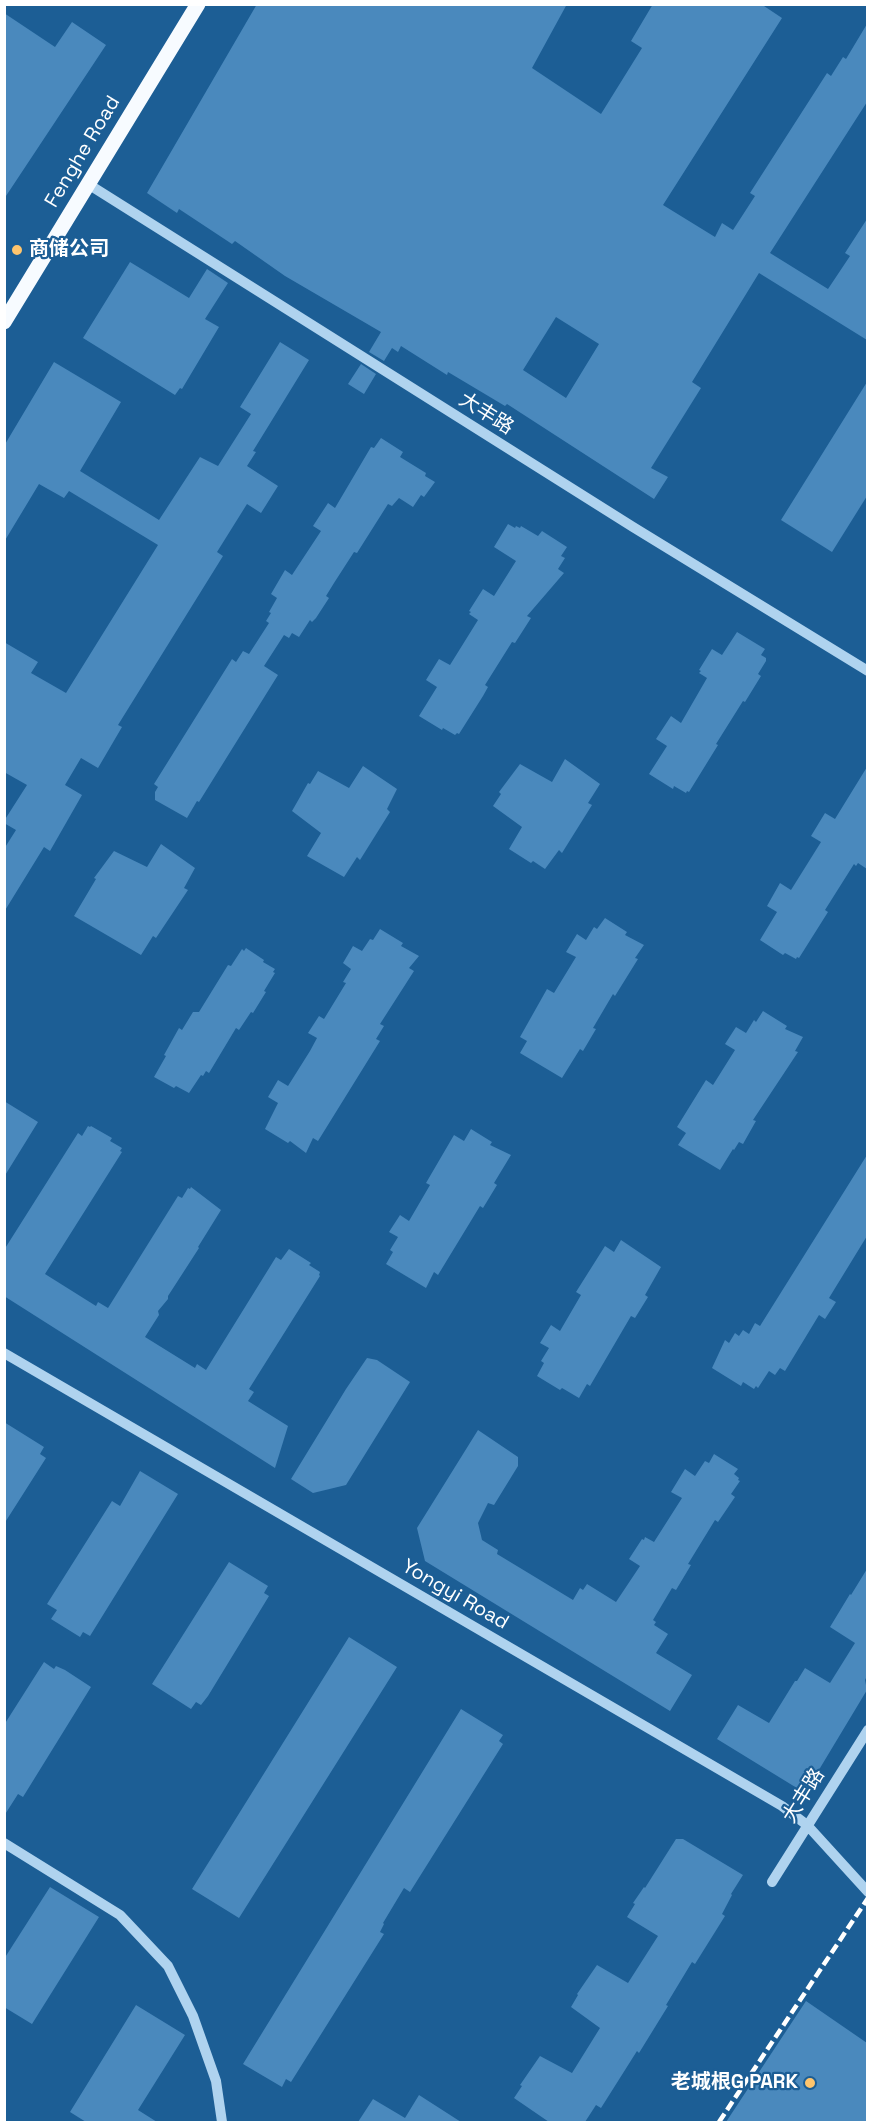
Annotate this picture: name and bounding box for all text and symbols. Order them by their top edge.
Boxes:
street label: Fenghe Road [40,92,126,212]
place label: 商储公司 [29,238,109,262]
marker: 商储公司 [10,243,24,257]
street label: 大丰路 [454,388,518,440]
street label: Yongyi Road [397,1555,513,1635]
street label: 大丰路 [778,1764,830,1828]
place label: 老城根G PARK [671,2071,798,2095]
marker: 老城根G PARK [803,2076,817,2090]

